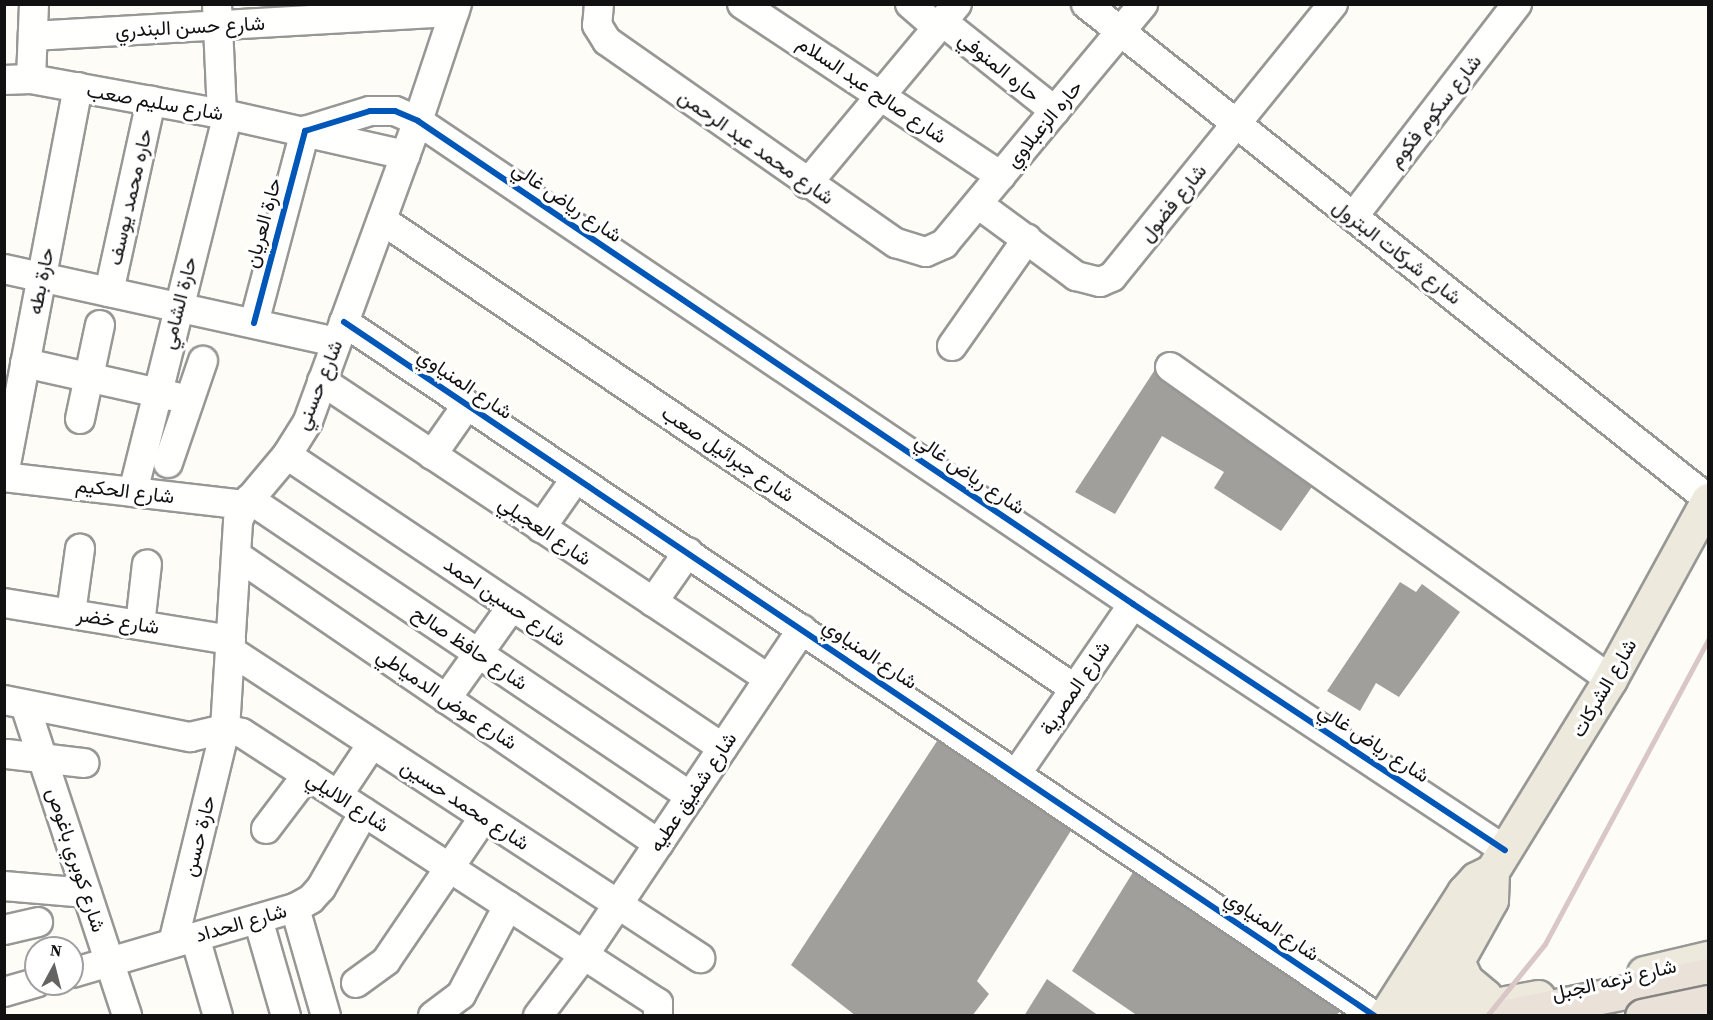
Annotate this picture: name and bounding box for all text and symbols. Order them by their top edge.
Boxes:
street label: شارع حسن البندري [115,11,265,43]
street label: حاره المنوفي [954,27,1044,107]
street label: شارع صالح عبد السلام [793,31,951,149]
street label: شارع سكوم فكوم [1384,50,1486,172]
street label: حاره الزعبلاوي [1000,75,1088,173]
street label: شارع سليم صعب [85,78,225,126]
street label: شارع محمد عبد الرحمن [674,84,838,210]
street label: حاره محمد يوسف [103,126,157,268]
street label: شارع رياض غالي [508,156,626,248]
street label: شارع فضول [1134,159,1212,247]
street label: حارة العريان [239,175,287,271]
street label: شارع شركات البترول [1328,194,1466,310]
street label: حارة بطه [23,246,59,316]
street label: حارة الشامي [156,254,202,352]
street label: شارع حسني [290,337,348,433]
street label: شارع المنياوي [413,344,517,424]
street label: شارع جبرائيل صعب [657,401,799,507]
street label: شارع رياض غالي [911,428,1029,520]
street label: شارع الحكيم [74,473,176,509]
street label: شارع العجيلي [494,491,596,571]
street label: شارع حسين احمد [439,552,571,652]
street label: شارع حافظ صالح [408,601,532,695]
street label: شارع خضر [75,603,161,639]
street label: شارع المنياوي [818,614,922,694]
street label: شارع الشركات [1566,635,1642,741]
street label: شارع المصرية [1035,636,1115,740]
street label: شارع عوض الدمياطي [372,643,522,755]
street label: شارع رياض غالي [1314,698,1434,788]
street label: شارع شفيق عطيه [644,727,742,857]
street label: شارع محمد حسين [396,754,534,856]
street label: شارع الاليلي [302,767,394,837]
street label: شارع كوبري باغوص [41,785,111,935]
street label: حارة حسن [177,793,221,879]
street label: شارع المنياوي [1220,886,1324,966]
street label: شارع الحداد [193,899,289,947]
north arrow [24,936,84,996]
text: N [49,938,63,962]
street label: شارع ترعه الجبل [1549,954,1679,1006]

